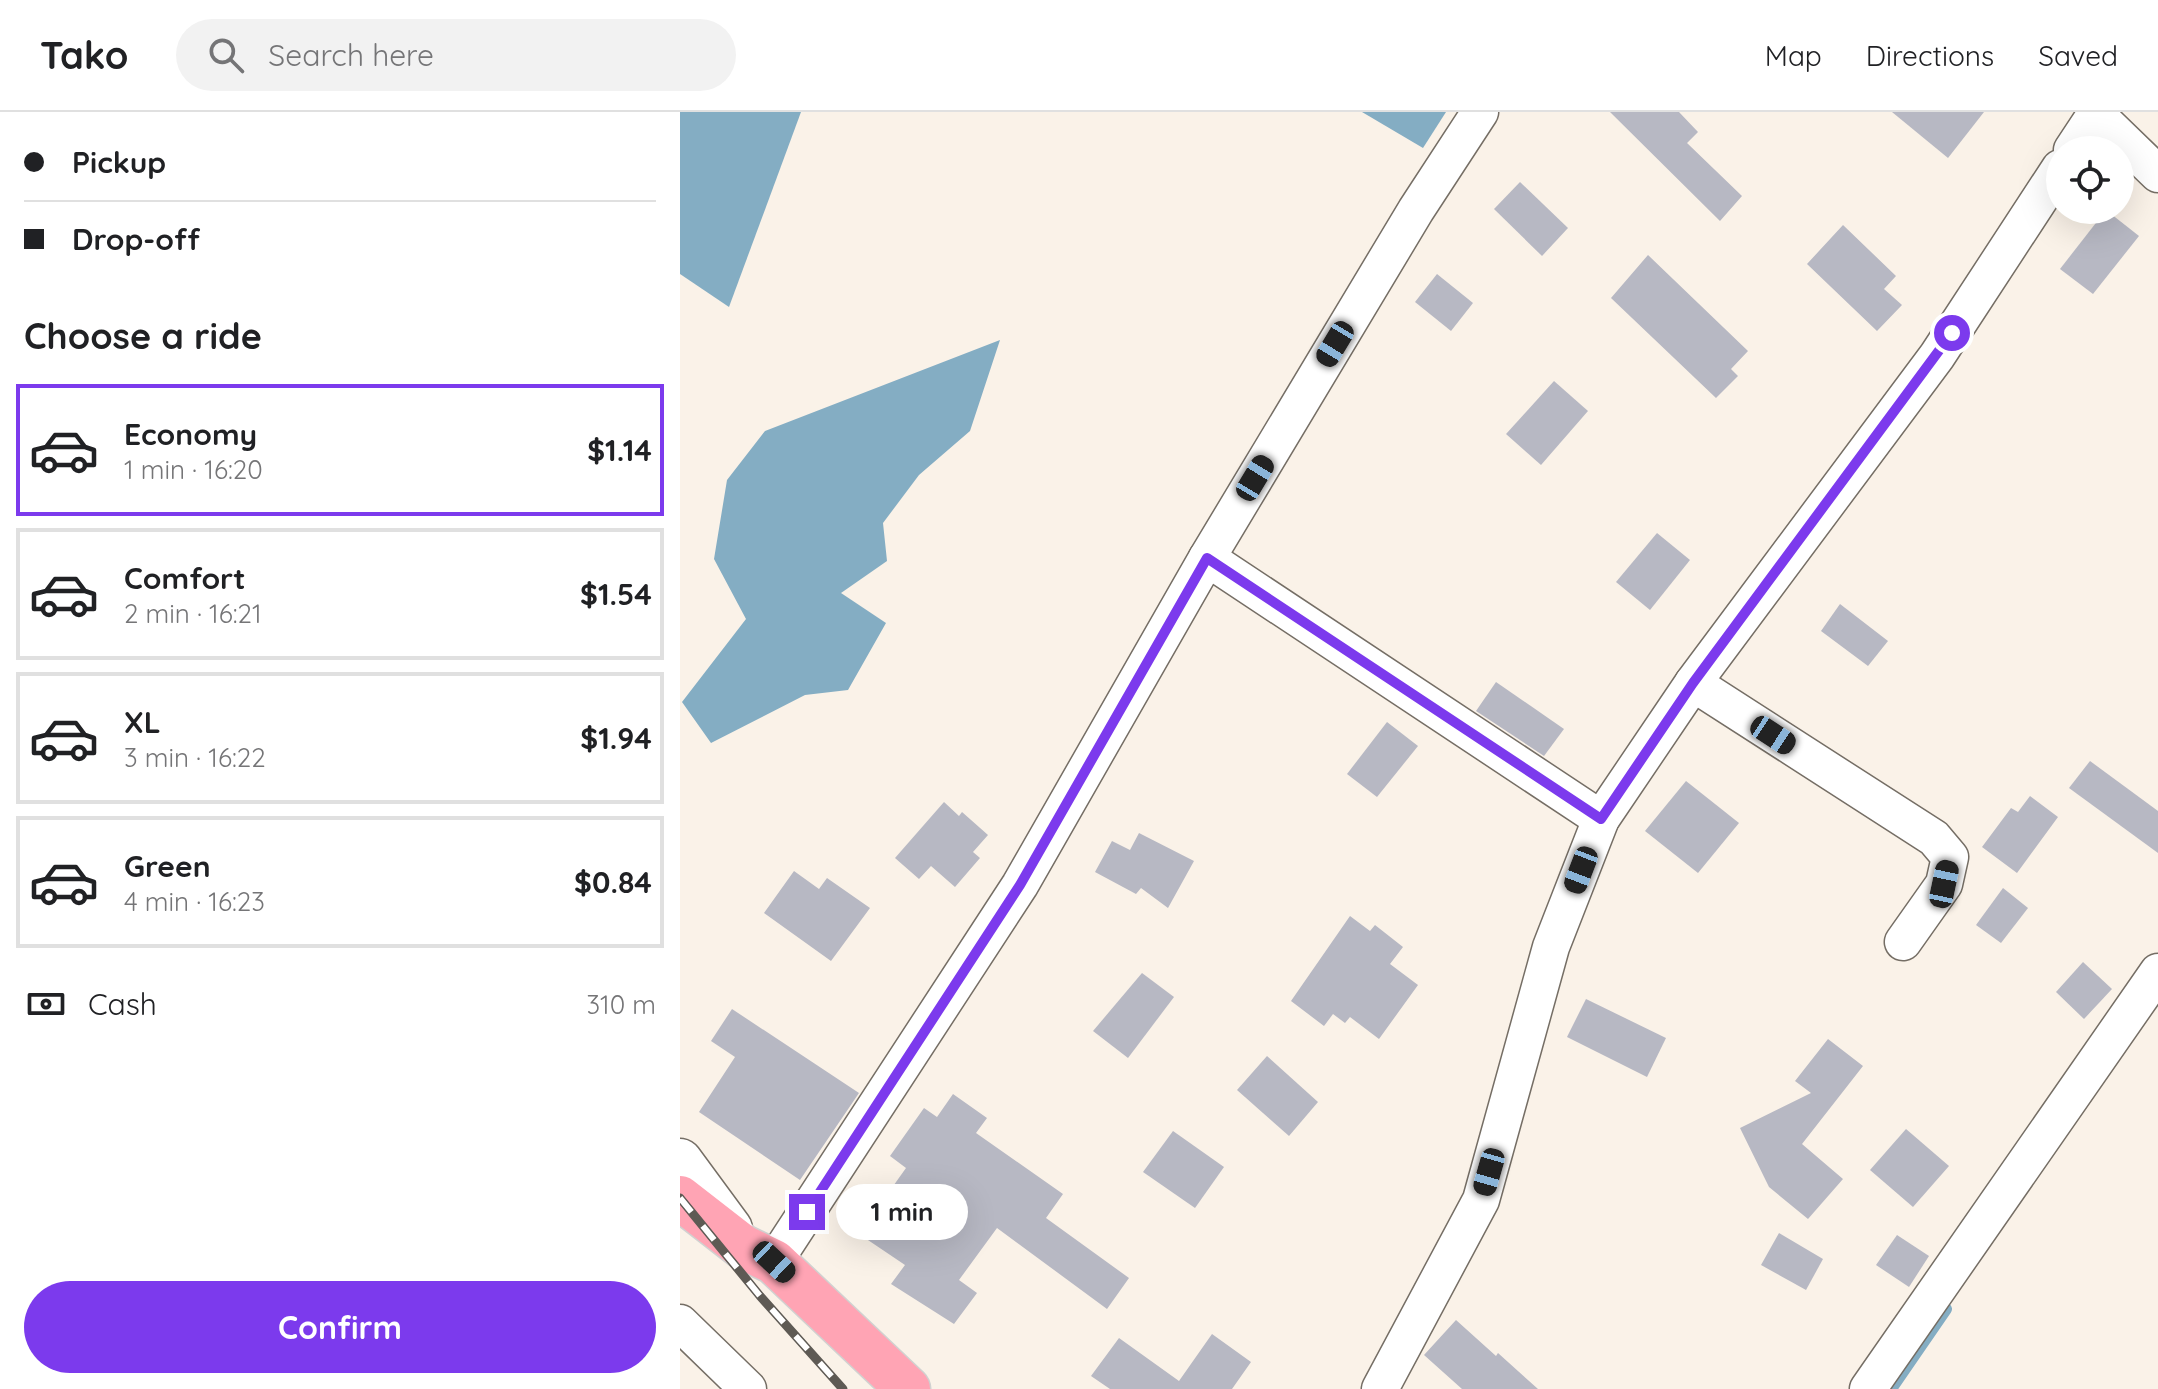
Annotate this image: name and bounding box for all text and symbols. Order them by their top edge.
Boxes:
search box [176,19,736,91]
text: Tako [40,31,128,79]
icon: search [204,33,248,77]
text: Search here [268,36,434,74]
text: Map [1765,38,1822,73]
text: Directions [1866,38,1994,73]
text: Saved [2038,38,2118,73]
map controls [2046,136,2134,224]
button: locate [2046,136,2134,224]
text: Pickup [72,143,166,181]
text: Drop-off [72,220,200,258]
text: Choose a ride [24,313,262,358]
route start [1934,315,1970,351]
car [1312,317,1358,371]
icon: car [28,414,100,486]
text: Economy [124,415,257,453]
text: $1.14 [587,431,652,469]
car [1232,451,1278,505]
text: 1 min · 16:20 [124,453,263,486]
icon: car [28,558,100,630]
text: Comfort [124,559,245,597]
text: $1.54 [580,575,652,613]
text: 2 min · 16:21 [124,597,262,630]
icon: car [28,702,100,774]
text: XL [124,703,161,741]
car [1746,712,1800,758]
text: $1.94 [580,719,652,757]
text: 3 min · 16:22 [124,741,266,774]
car [1561,843,1601,897]
icon: car [28,846,100,918]
text: Green [124,847,211,885]
car [1927,858,1961,910]
text: $0.84 [574,863,652,901]
text: 4 min · 16:23 [124,885,265,918]
icon: cash [24,982,68,1026]
text: Cash [88,985,157,1023]
text: 310 m [586,988,656,1021]
car [1471,1146,1507,1198]
callout: 1 min [835,1184,967,1240]
route end [789,1194,825,1230]
text: 1 min [871,1195,934,1228]
car [748,1237,800,1287]
button: Confirm [24,1281,656,1373]

